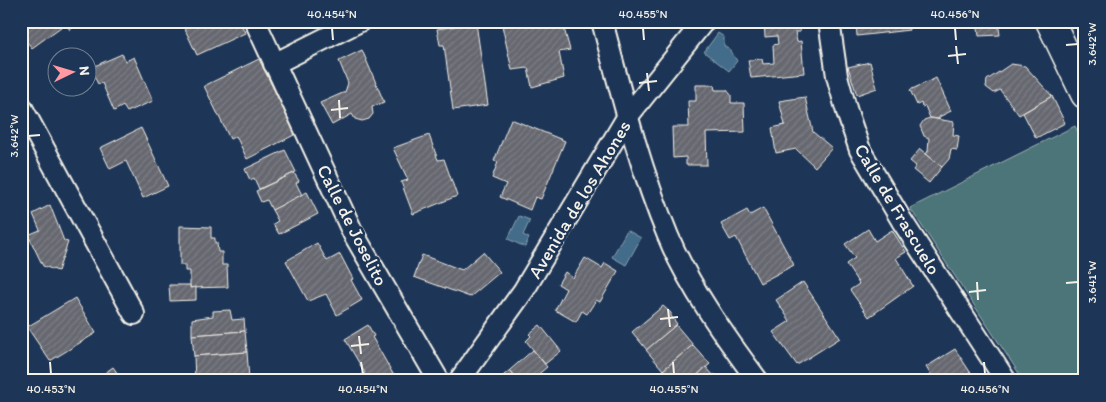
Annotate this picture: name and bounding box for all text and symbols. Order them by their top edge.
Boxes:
text: 40.454°N [307,7,357,21]
text: 40.455°N [618,7,668,21]
text: 40.456°N [930,7,980,21]
text: 3.642°W [1085,22,1099,66]
north arrow [48,48,98,98]
text: N [76,65,93,76]
text: 3.642°W [7,114,21,158]
street label: Avenida de los Ahones [523,116,636,283]
street label: Calle de Frascuelo [849,139,946,279]
street label: Calle de Joselito [312,161,393,290]
text: 3.641°W [1085,261,1099,303]
text: 40.453°N [26,382,76,396]
text: 40.454°N [338,382,388,396]
text: 40.455°N [649,382,699,396]
text: 40.456°N [960,382,1010,396]

